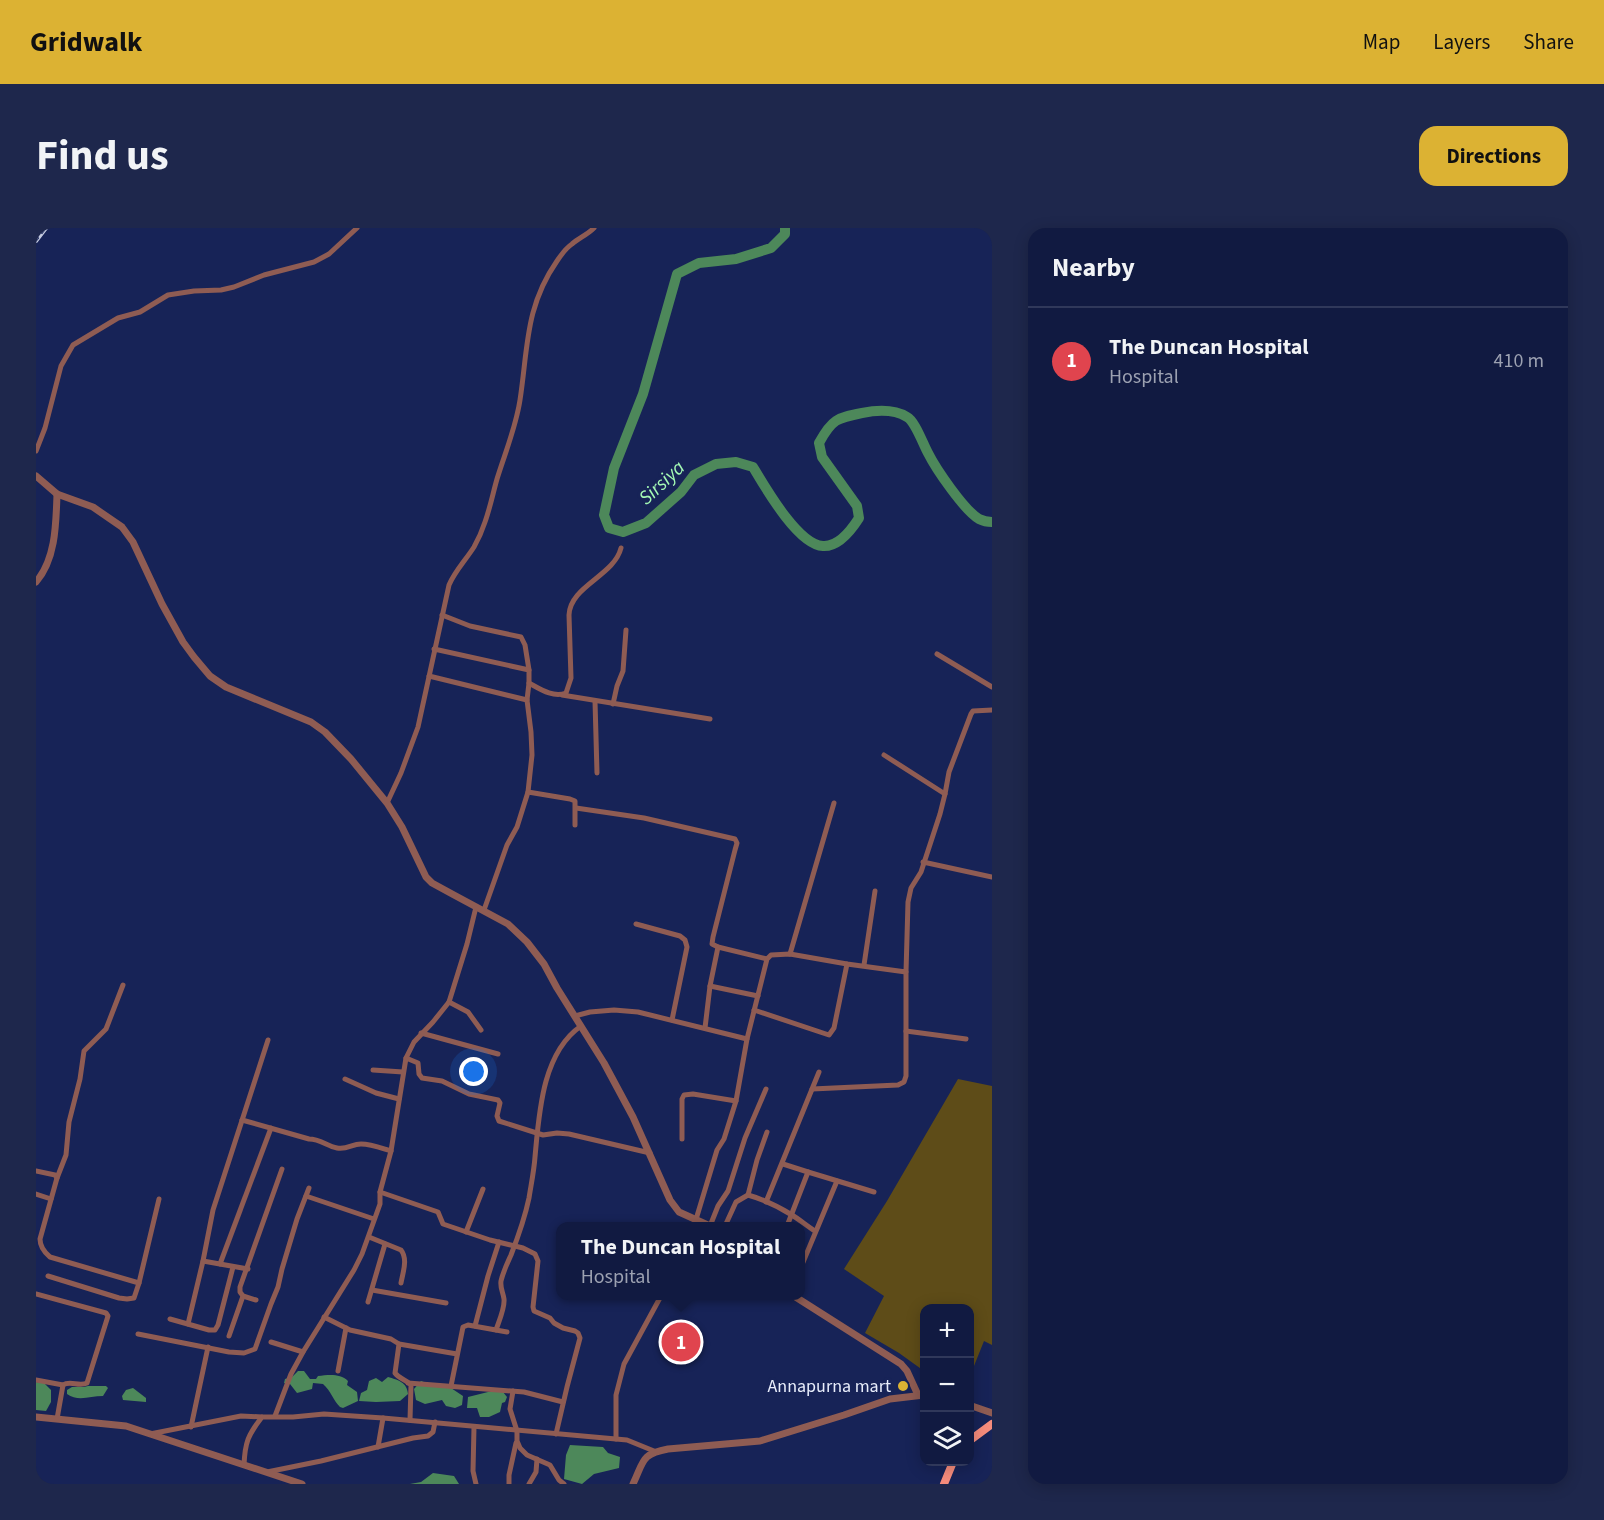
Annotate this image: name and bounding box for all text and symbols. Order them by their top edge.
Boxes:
text: Gridwalk [30,22,142,62]
text: Map [1363,27,1400,57]
text: Layers [1433,27,1490,57]
text: Share [1523,27,1574,57]
text: Find us [36,126,169,186]
button: Directions [1419,126,1568,186]
text: Nearby [1052,249,1135,286]
text: The Duncan Hospital [1109,331,1309,363]
text: 1 [1066,347,1077,375]
text: 410 m [1494,347,1544,375]
text: Hospital [1109,363,1179,391]
water label: Sirsiya [633,454,691,512]
your location [459,1057,488,1086]
popup [556,1222,805,1300]
text: The Duncan Hospital [581,1231,780,1263]
text: Hospital [581,1263,651,1291]
map controls [920,1304,974,1466]
button: + [920,1304,974,1358]
pin: 1 [662,1320,700,1364]
button: − [920,1358,974,1412]
place label: Annapurna mart [768,1374,891,1399]
marker: Annapurna mart [896,1379,910,1393]
button: layers [920,1412,974,1466]

